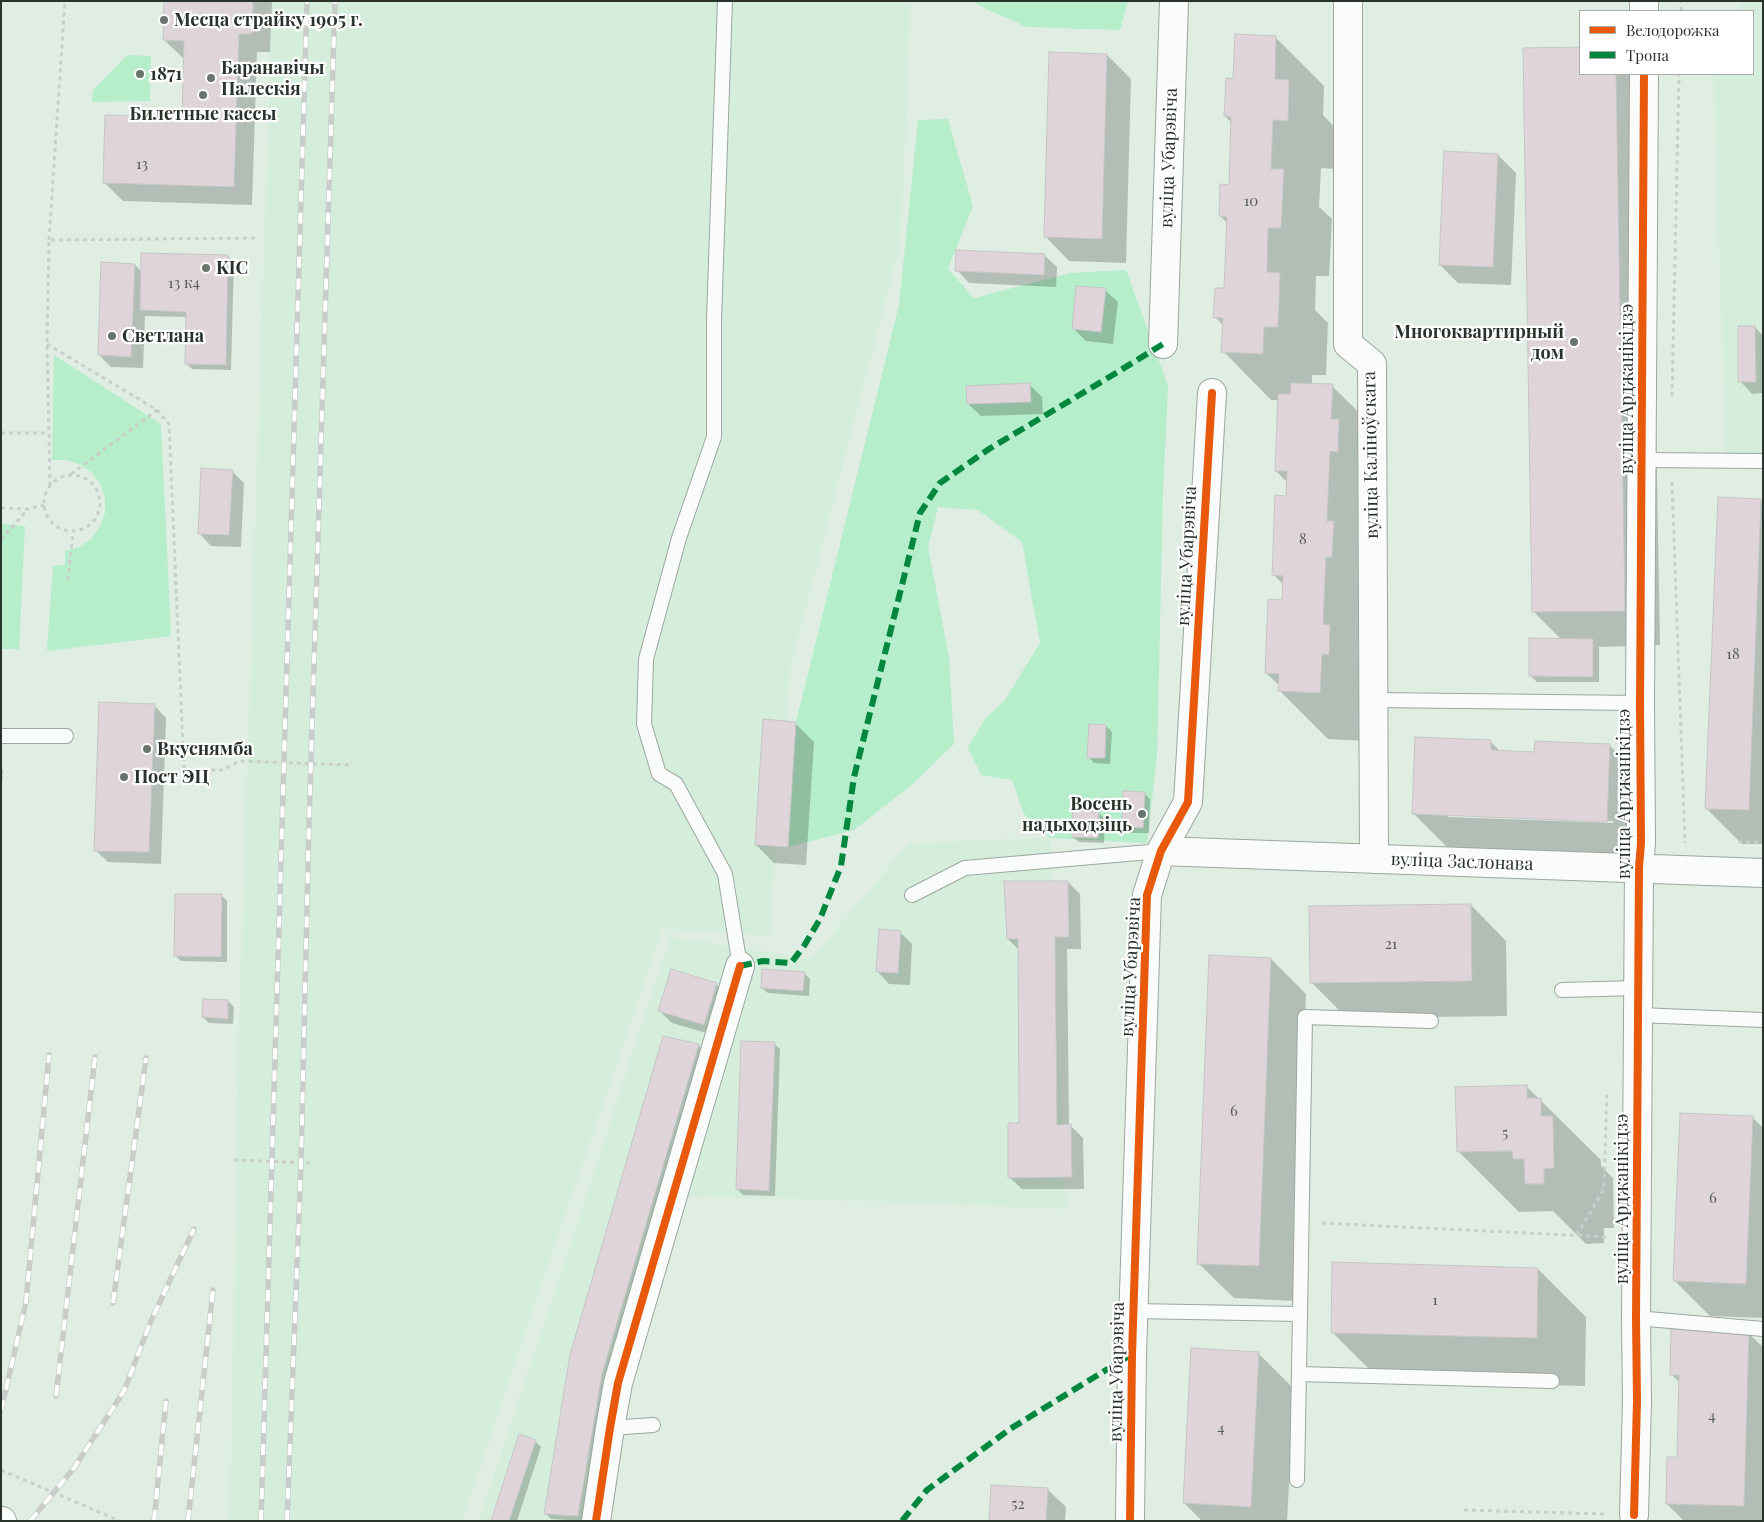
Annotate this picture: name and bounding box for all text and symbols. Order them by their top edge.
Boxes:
place label: Месца страйку 1905 г. [174,9,363,31]
legend [1579,10,1754,75]
marker: Месца страйку 1905 г. [158,14,170,26]
text: Велодорожка [1626,20,1719,40]
text: Тропа [1626,45,1669,65]
place label: Баранавічы Палескія [221,57,324,100]
place label: 1871 [150,63,182,85]
marker: 1871 [134,68,146,80]
marker: Баранавічы Палескія [205,72,217,84]
street label: вуліца Убарэвіча [1156,88,1182,228]
marker: Билетные кассы [197,89,209,101]
place label: Билетные кассы [130,103,276,125]
house number: 13 [136,155,148,173]
house number: 10 [1244,192,1258,210]
place label: KIC [216,257,248,279]
marker: KIC [200,262,212,274]
house number: 13 к4 [168,274,200,292]
street label: вуліца Арджанікідзэ [1616,304,1638,474]
place label: Многоквартирный дом [1394,321,1564,364]
place label: Светлана [122,325,204,347]
marker: Светлана [106,330,118,342]
marker: Многоквартирный дом [1568,336,1580,348]
street label: вуліца Каліноўскага [1359,371,1383,539]
street label: вуліца Убарэвіча [1173,485,1201,627]
house number: 8 [1299,530,1307,548]
house number: 18 [1726,645,1740,663]
street label: вуліца Арджанікідзэ [1613,709,1635,879]
place label: Вкуснямба [157,738,253,760]
marker: Вкуснямба [141,743,153,755]
place label: Пост ЭЦ [134,766,209,788]
marker: Пост ЭЦ [118,771,130,783]
place label: Восень надыходзіць [1022,793,1132,836]
marker: Восень надыходзіць [1136,808,1148,820]
street label: вуліца Заслонава [1390,849,1534,875]
street label: вуліца Убарэвіча [1117,896,1145,1038]
house number: 21 [1385,935,1397,953]
house number: 6 [1230,1102,1238,1120]
street label: вуліца Арджанікідзэ [1611,1114,1633,1284]
house number: 5 [1502,1124,1508,1142]
house number: 6 [1709,1189,1717,1207]
house number: 1 [1432,1291,1438,1309]
street label: вуліца Убарэвіча [1105,1302,1129,1442]
house number: 4 [1708,1407,1716,1425]
house number: 4 [1217,1419,1225,1437]
house number: 52 [1011,1495,1025,1513]

